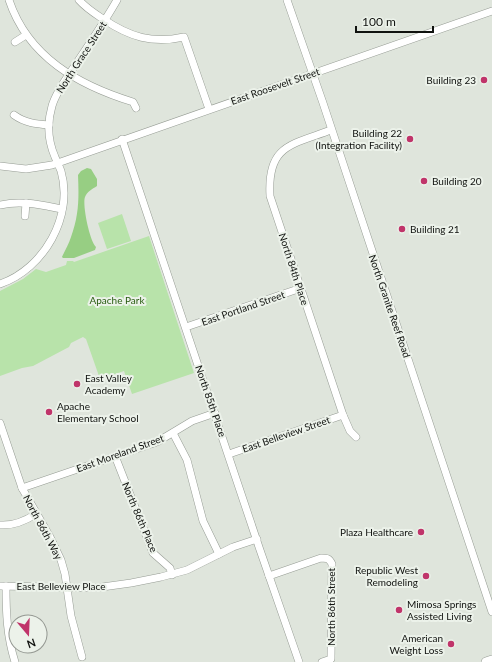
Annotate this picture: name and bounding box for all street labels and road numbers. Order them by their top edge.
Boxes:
street label: North Grace Street [53,19,109,95]
street label: East Roosevelt Street [229,65,321,107]
street label: North 84th Place [277,231,311,307]
street label: North Granite Reef Road [367,253,413,359]
street label: East Portland Street [200,288,287,328]
street label: North 85th Place [193,364,229,438]
street label: East Belleview Street [241,413,332,455]
street label: East Moreland Street [75,431,166,474]
street label: North 86th Place [120,480,160,554]
street label: North 86th Way [21,493,65,562]
street label: North 86th Street [325,567,337,646]
street label: East Belleview Place [17,580,106,592]

